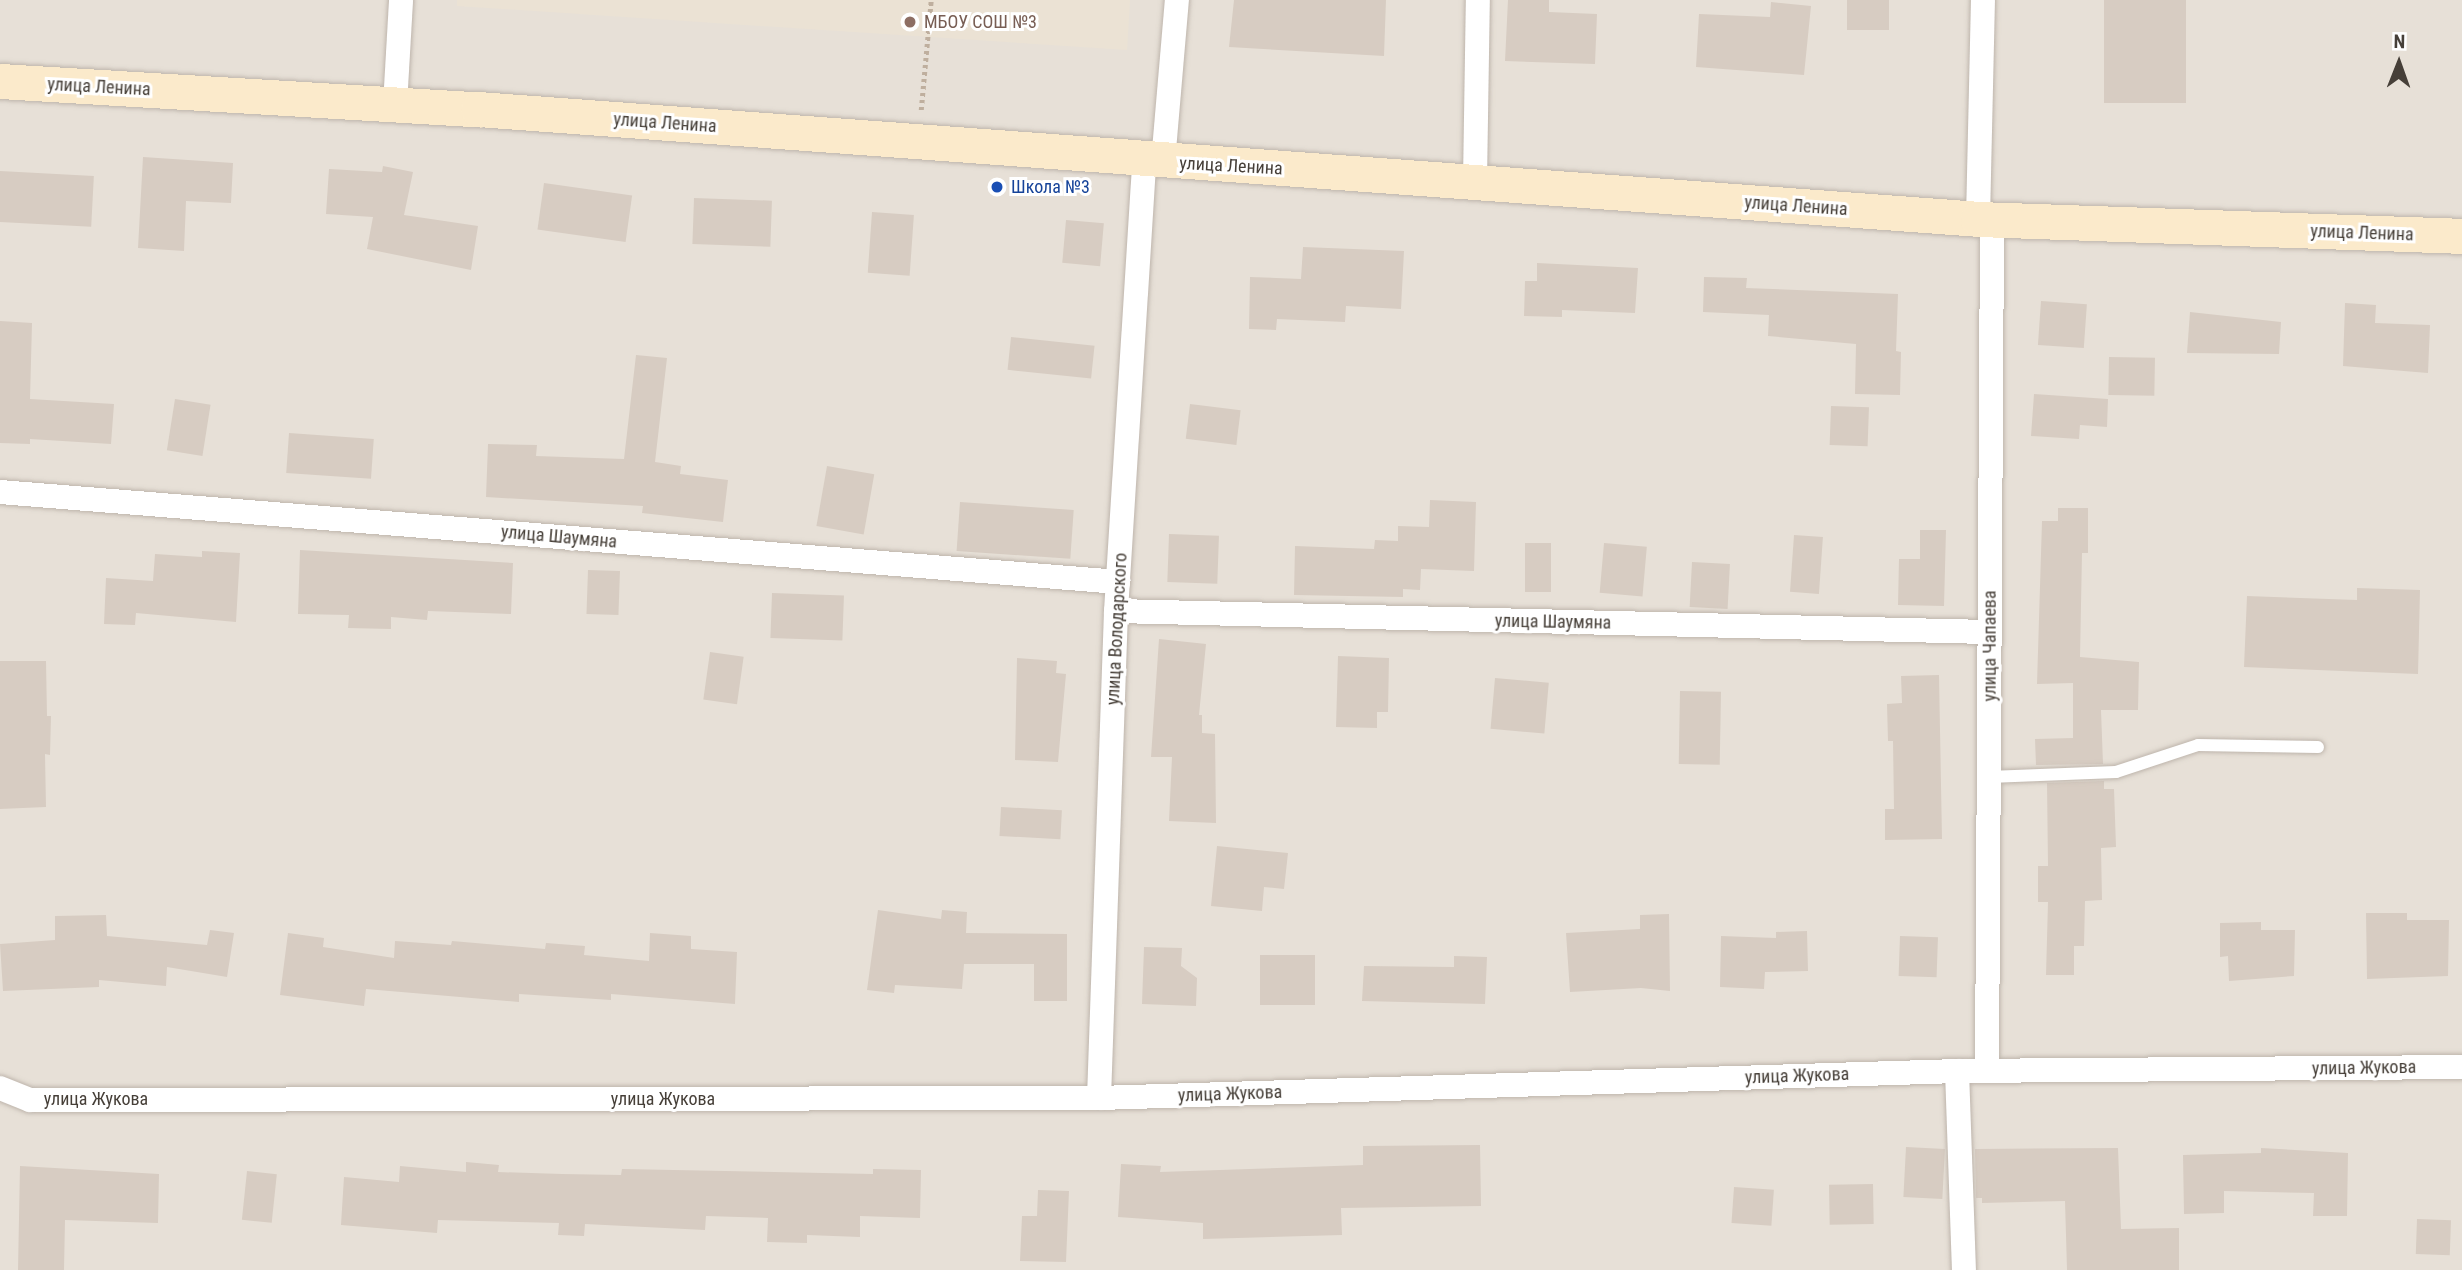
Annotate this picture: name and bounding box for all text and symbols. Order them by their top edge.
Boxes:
place label: МБОУ СОШ №3 [924,11,1037,33]
marker: МБОУ СОШ №3 [902,14,918,30]
north arrow [2364,28,2434,98]
text: N [2393,30,2405,53]
street label: улица Ленина [47,74,151,100]
street label: улица Ленина [613,109,717,137]
street label: улица Ленина [1179,153,1283,179]
place label: Школа №3 [1011,176,1090,198]
marker: Школа №3 [989,179,1005,195]
street label: улица Ленина [1744,192,1848,220]
street label: улица Ленина [2310,220,2414,246]
street label: улица Шаумяна [500,521,618,553]
street label: улица Володарского [1102,552,1132,706]
street label: улица Чапаева [1979,590,2001,702]
street label: улица Шаумяна [1495,610,1611,634]
street label: улица Жукова [2312,1056,2416,1080]
street label: улица Жукова [1744,1063,1850,1089]
street label: улица Жукова [1177,1081,1283,1107]
street label: улица Жукова [44,1088,148,1110]
street label: улица Жукова [611,1088,715,1110]

